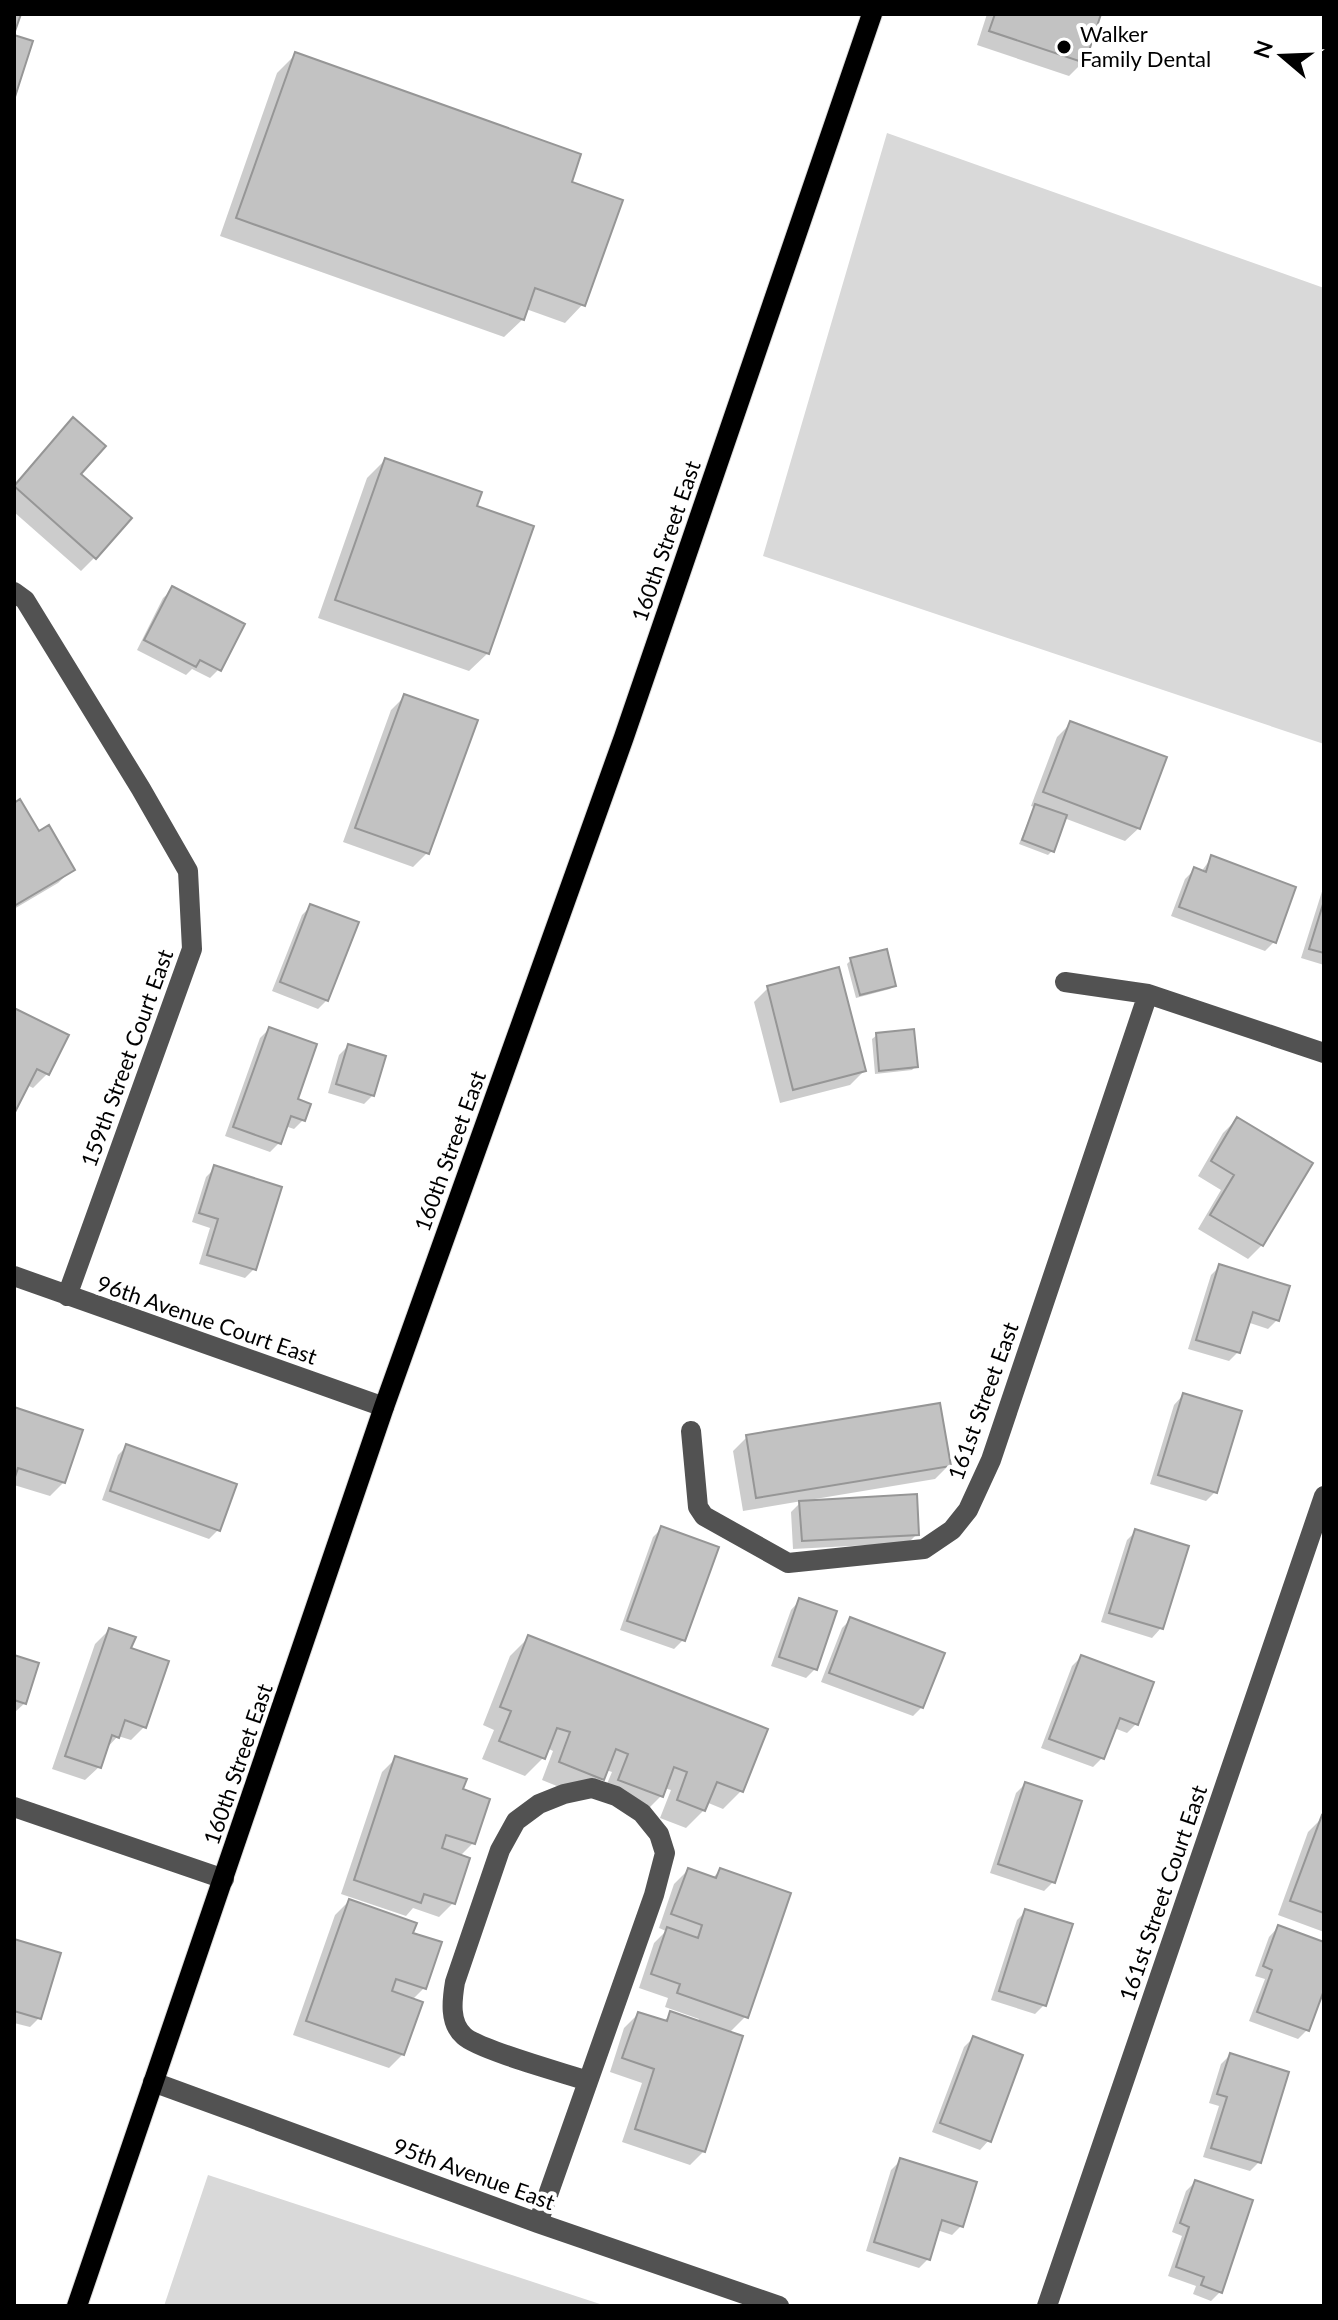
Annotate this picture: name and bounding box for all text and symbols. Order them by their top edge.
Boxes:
north arrow [1242,16,1322,96]
place label: Walker Family Dental [1080,20,1211,72]
text: N [1247,37,1278,62]
marker: Walker Family Dental [1055,38,1073,56]
street label: 160th Street East [625,457,706,625]
street label: 159th Street Court East [75,945,178,1170]
street label: 160th Street East [408,1067,491,1235]
street label: 96th Avenue Court East [94,1269,321,1370]
street label: 161st Street East [941,1318,1024,1483]
street label: 160th Street East [197,1680,278,1848]
street label: 161st Street Court East [1113,1781,1212,2004]
street label: 95th Avenue East [390,2132,559,2215]

